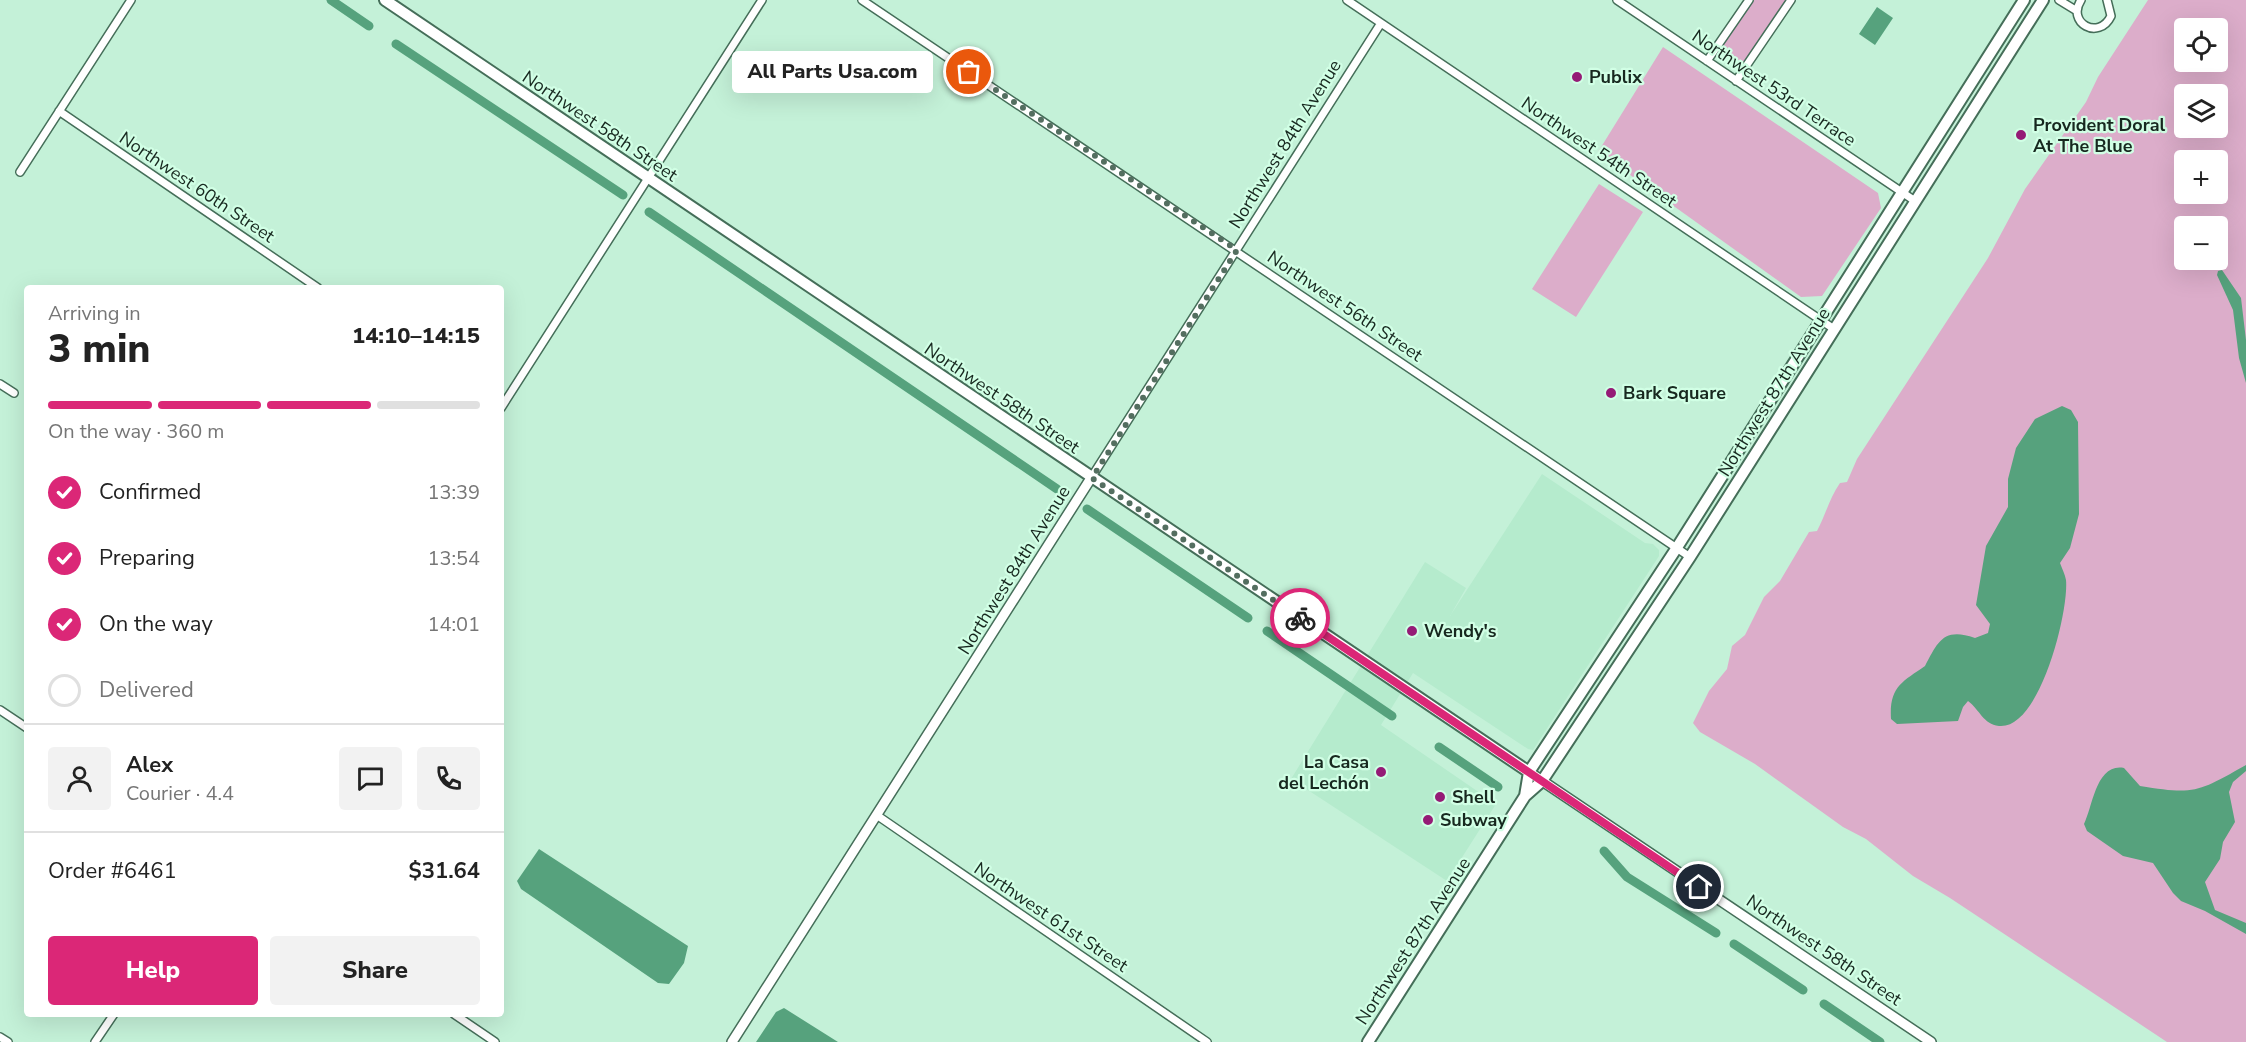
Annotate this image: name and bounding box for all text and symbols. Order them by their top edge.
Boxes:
map controls [2174,18,2228,270]
button: locate [2174,18,2228,72]
street label: Northwest 53rd Terrace [1687,24,1861,152]
pin [943,46,994,97]
callout: All Parts Usa.com [732,51,933,93]
icon: bag [952,55,985,88]
street label: Northwest 84th Avenue [1223,55,1347,233]
text: All Parts Usa.com [748,58,917,85]
street label: Northwest 58th Street [518,65,683,187]
place label: Publix [1589,65,1642,89]
marker: Publix [1570,70,1584,84]
button: layers [2174,84,2228,138]
street label: Northwest 54th Street [1517,91,1682,213]
place label: Provident Doral At The Blue [2033,113,2165,158]
street label: Northwest 60th Street [115,126,280,248]
marker: Provident Doral At The Blue [2014,128,2028,142]
button: + [2174,150,2228,204]
button: − [2174,216,2228,270]
street label: Northwest 56th Street [1263,245,1428,367]
text: Arriving in [48,300,141,327]
street label: Northwest 87th Avenue [1712,303,1836,481]
text: 14:10–14:15 [352,321,480,351]
text: 3 min [48,323,151,376]
street label: Northwest 58th Street [920,337,1085,459]
place label: Bark Square [1623,381,1726,405]
marker: Bark Square [1604,386,1618,400]
text: On the way · 360 m [48,418,224,445]
icon: check [48,476,81,509]
text: Confirmed [99,477,201,507]
text: 13:39 [427,479,480,506]
street label: Northwest 84th Avenue [952,481,1076,659]
icon: check [48,542,81,575]
text: Preparing [99,543,195,573]
text: 13:54 [427,545,480,572]
courier [1270,588,1330,648]
icon: bike [1284,602,1317,635]
icon: check [48,608,81,641]
text: On the way [99,609,213,639]
text: 14:01 [427,611,480,638]
place label: Wendy's [1424,619,1497,643]
marker: Wendy's [1405,624,1419,638]
text: Delivered [99,675,194,705]
button: person [48,747,111,810]
button: chat [339,747,402,810]
button: phone [417,747,480,810]
text: Alex [126,750,173,780]
place label: La Casa del Lechón [1278,750,1369,795]
marker: La Casa del Lechón [1374,765,1388,779]
text: Courier · 4.4 [126,780,234,807]
place label: Shell [1452,785,1495,809]
marker: Shell [1433,790,1447,804]
place label: Subway [1440,808,1507,832]
marker: Subway [1421,813,1435,827]
street label: Northwest 87th Avenue [1350,853,1476,1029]
text: Order #6461 [48,856,177,886]
text: $31.64 [409,856,480,886]
street label: Northwest 61st Street [969,856,1133,978]
pin [1673,861,1724,912]
icon: home [1682,870,1715,903]
street label: Northwest 58th Street [1742,889,1907,1011]
button: Help [48,936,258,1005]
button: Share [270,936,480,1005]

